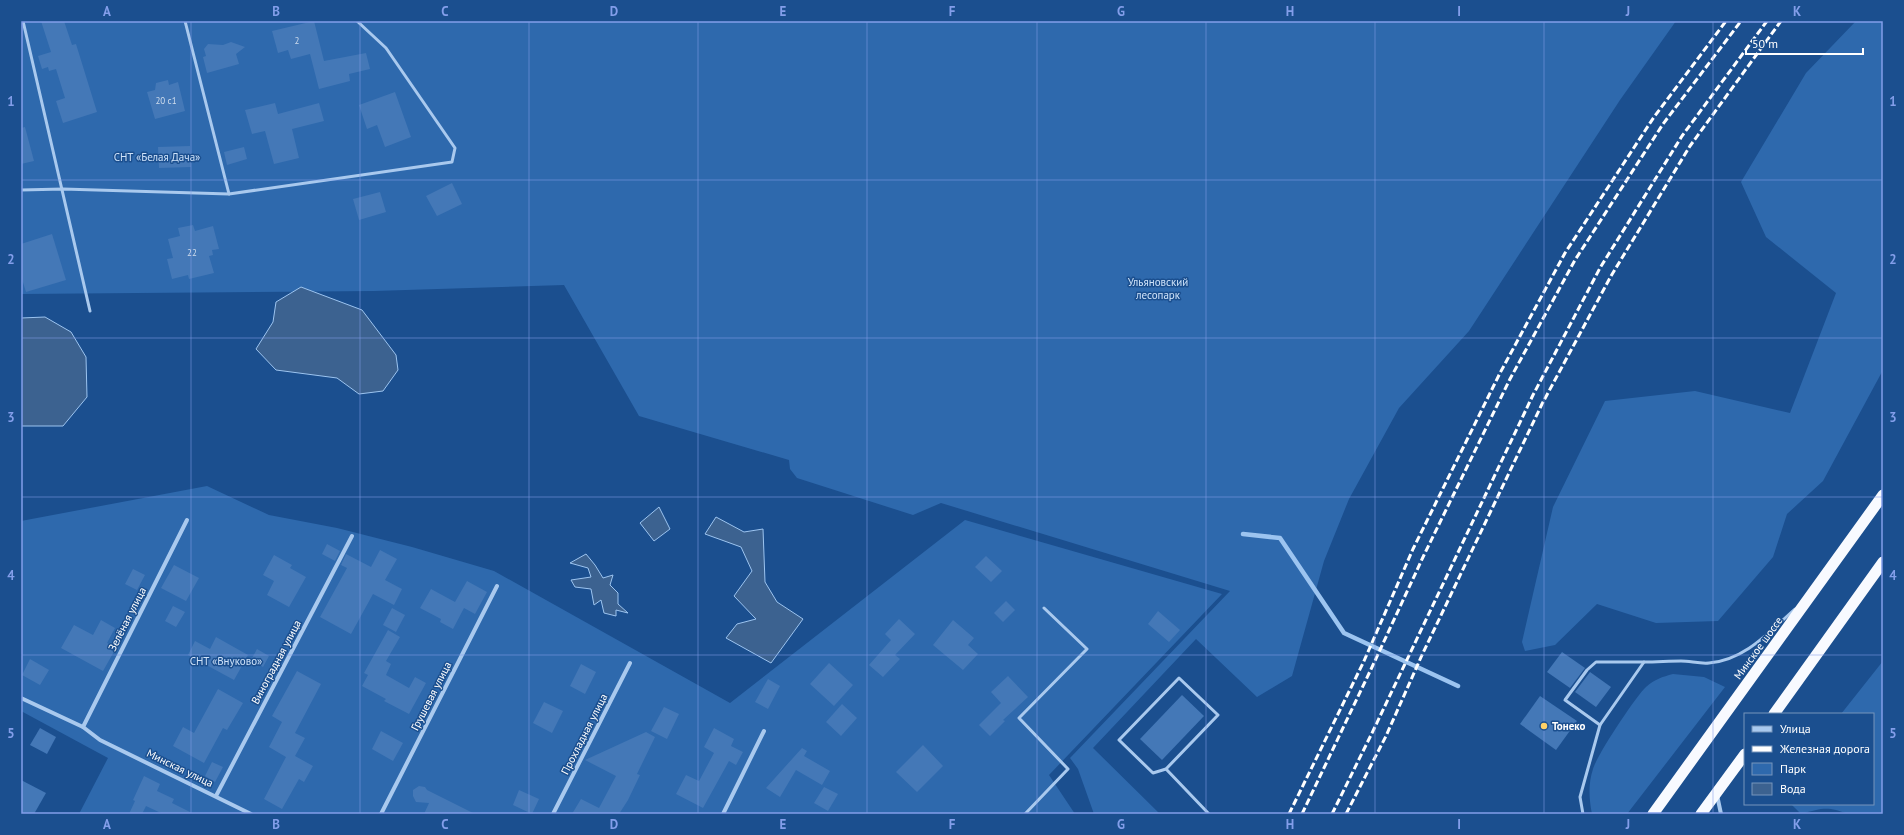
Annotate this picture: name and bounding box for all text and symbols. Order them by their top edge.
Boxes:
text: A [103,3,111,20]
text: B [272,3,280,20]
text: C [441,3,449,20]
text: D [610,3,618,20]
text: E [780,3,787,20]
text: F [949,3,956,20]
text: G [1117,3,1125,20]
text: H [1286,3,1294,20]
text: I [1457,3,1461,20]
text: J [1625,3,1630,20]
text: K [1793,3,1801,20]
scale bar [1746,30,1863,56]
house number: 2 [295,35,300,46]
text: 50 m [1752,36,1778,51]
text: 1 [7,93,15,110]
text: 1 [1889,93,1897,110]
house number: 20 с1 [155,95,177,106]
park label: СНТ «Белая Дача» [114,150,200,164]
house number: 22 [187,247,197,258]
text: 2 [7,251,15,268]
text: 2 [1889,251,1897,268]
park label: Ульяновский лесопарк [1128,275,1188,302]
text: 3 [7,409,15,426]
text: 3 [1889,409,1897,426]
text: 4 [7,567,15,584]
text: 4 [1889,567,1897,584]
street label: Зелёная улица [105,585,149,653]
street label: Минское шоссе [1731,614,1786,682]
street label: Виноградная улица [248,618,304,706]
park label: СНТ «Внуково» [190,654,262,668]
street label: Грушевая улица [408,659,454,733]
street label: Прохладная улица [558,691,610,777]
legend [1744,713,1874,805]
place label: Тонеко [1552,719,1585,733]
marker: Тонеко [1539,721,1549,731]
text: Улица [1780,721,1811,736]
text: 5 [7,725,15,742]
text: 5 [1889,725,1897,742]
text: Железная дорога [1779,741,1870,756]
street label: Минская улица [144,746,216,790]
text: Парк [1780,761,1806,776]
text: Вода [1780,781,1806,796]
text: A [103,816,111,833]
text: B [272,816,280,833]
text: C [441,816,449,833]
text: D [610,816,618,833]
text: E [780,816,787,833]
text: F [949,816,956,833]
text: G [1117,816,1125,833]
text: H [1286,816,1294,833]
text: I [1457,816,1461,833]
text: J [1625,816,1630,833]
text: K [1793,816,1801,833]

